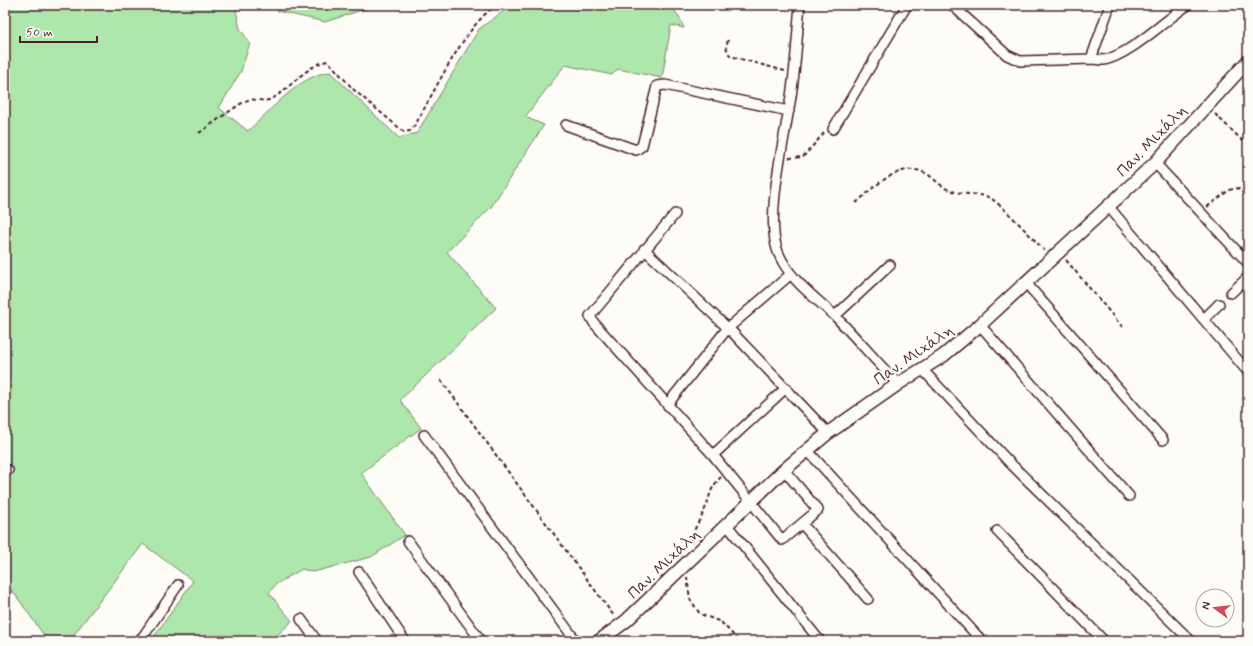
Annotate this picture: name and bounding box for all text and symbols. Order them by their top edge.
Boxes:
scale bar [20,18,97,44]
text: 50 m [26,25,53,41]
street label: Παν. Μιχάλη [1112,100,1192,182]
street label: Παν. Μιχάλη [870,320,958,390]
street label: Παν. Μιχάλη [623,524,705,604]
north arrow [1195,588,1235,628]
text: N [1199,600,1214,611]

